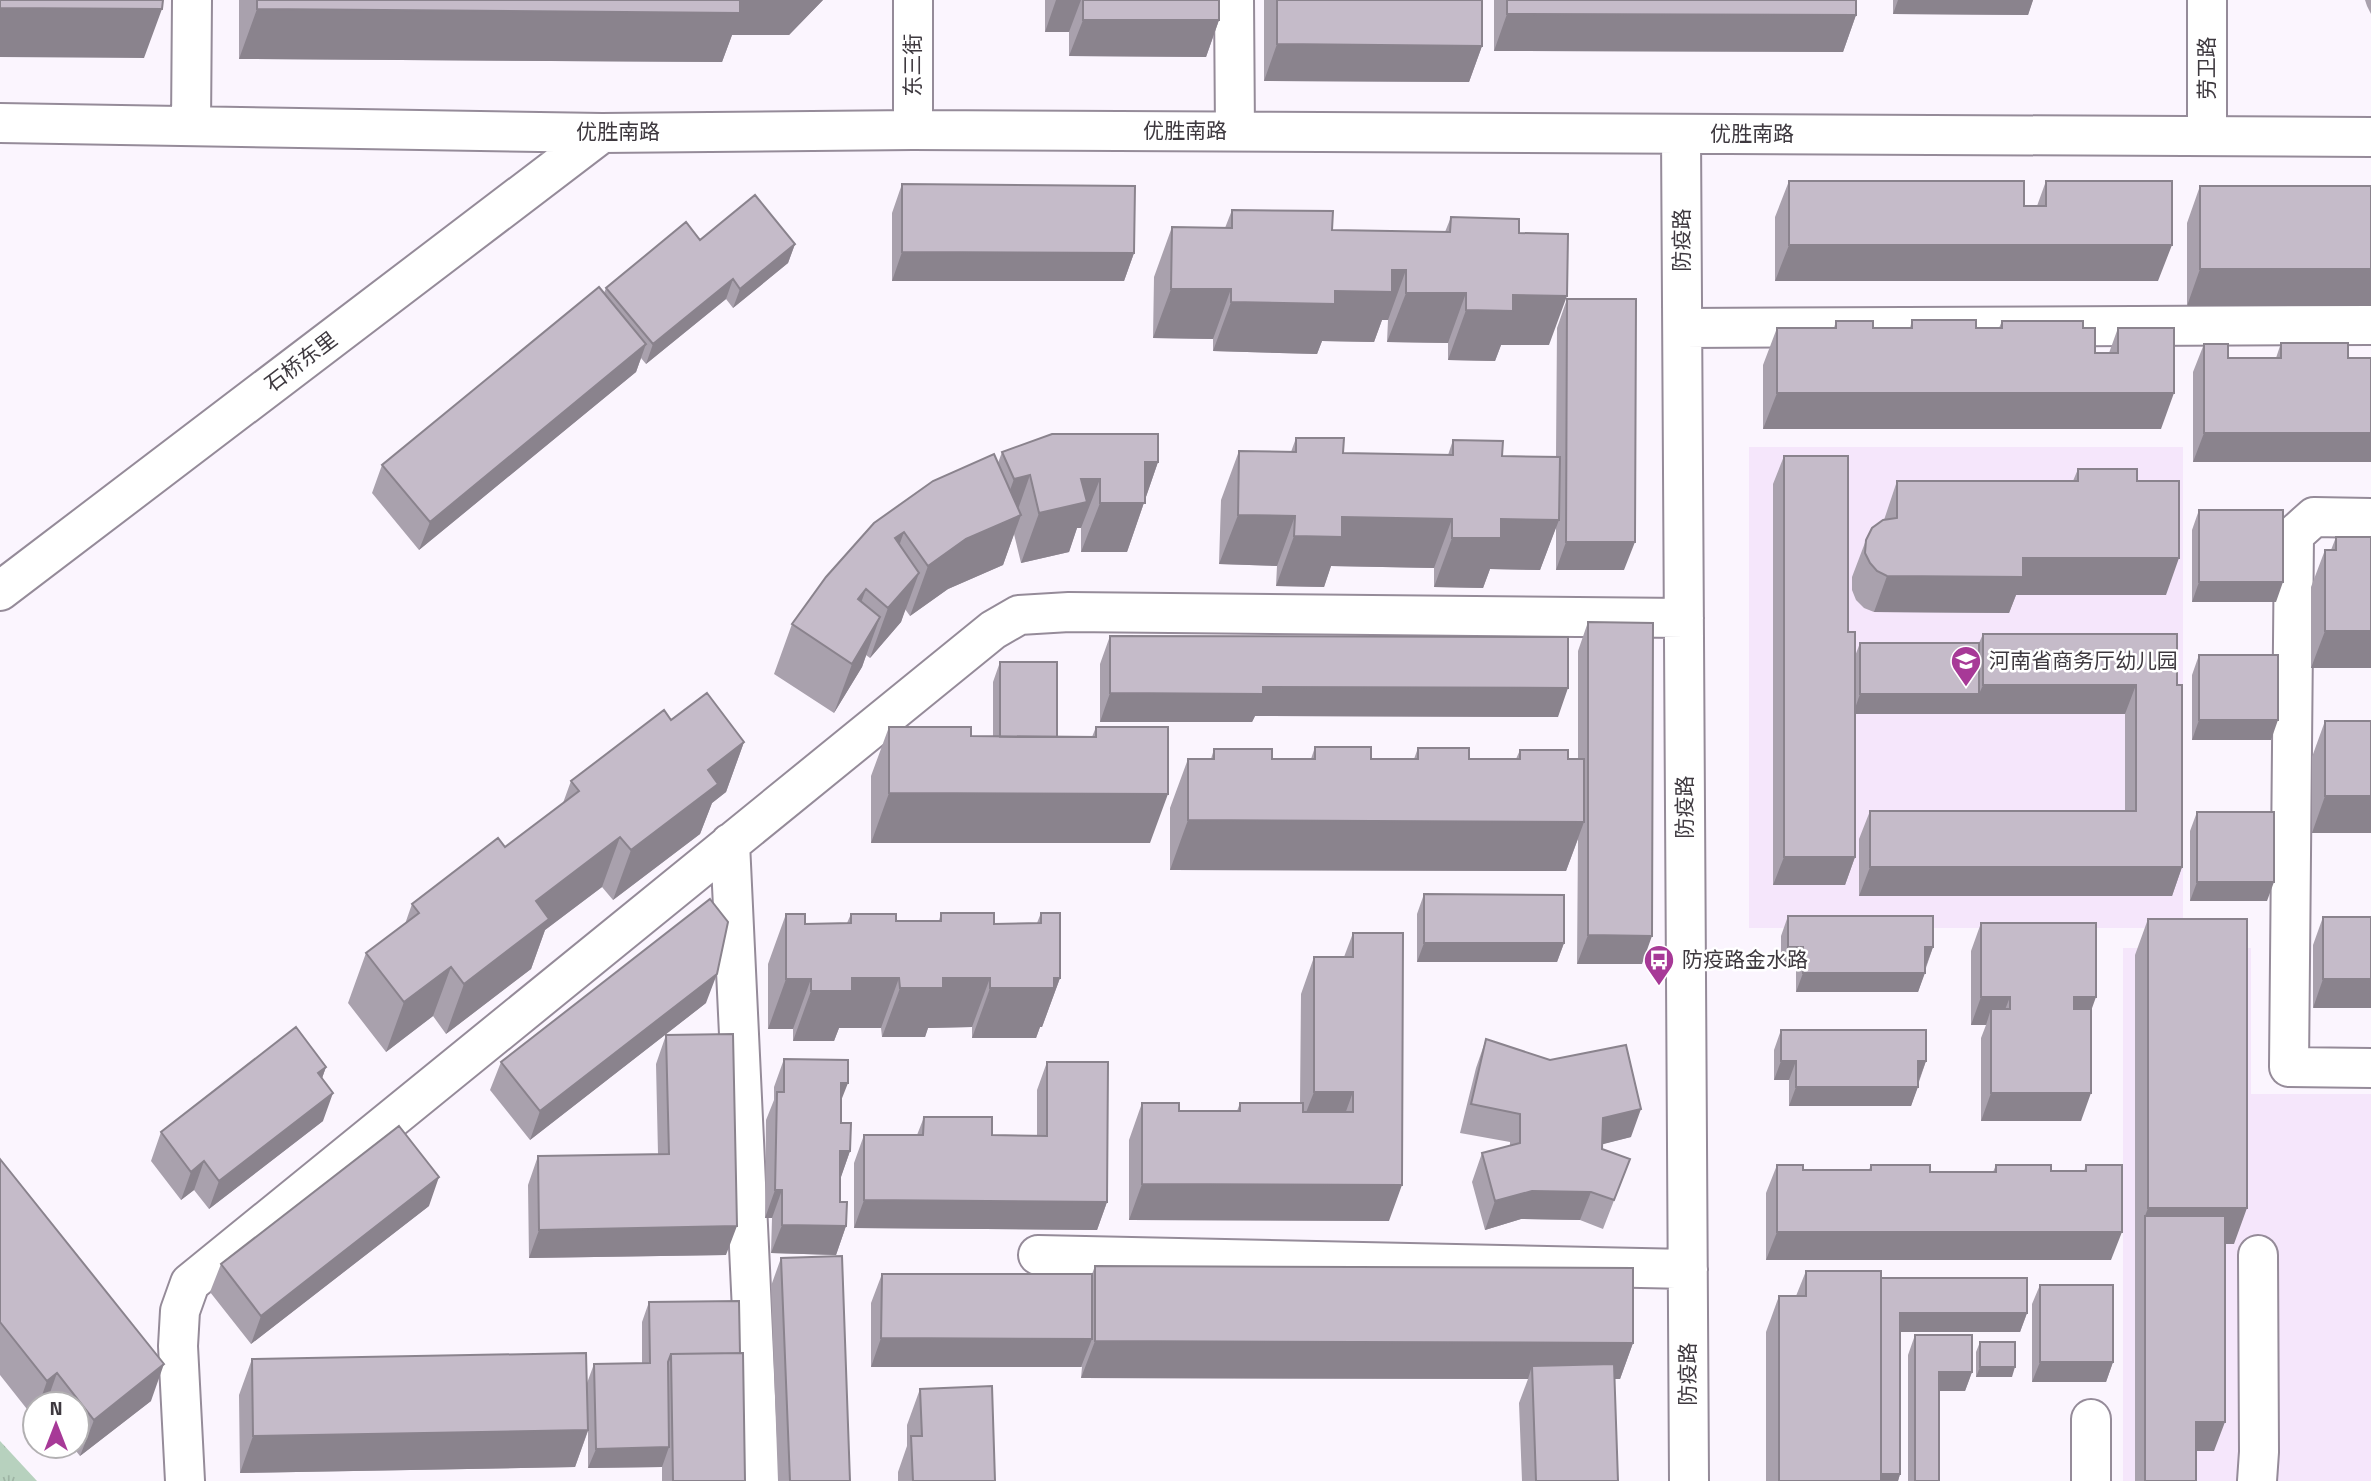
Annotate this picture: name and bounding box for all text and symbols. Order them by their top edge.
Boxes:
street label: 东三街 [896,34,928,97]
street label: 劳卫路 [2190,37,2222,100]
street label: 优胜南路 [1143,114,1227,146]
street label: 优胜南路 [576,115,660,147]
street label: 优胜南路 [1710,117,1794,149]
street label: 防疫路 [1665,209,1697,272]
street label: 石桥东里 [257,323,344,399]
school or university icon: 河南省商务厅幼儿园 [1949,644,1983,688]
place label: 河南省商务厅幼儿园 [1989,644,2178,676]
street label: 防疫路 [1668,776,1700,839]
bus stop icon: 防疫路金水路 [1642,943,1676,987]
place label: 防疫路金水路 [1682,943,1808,975]
street label: 防疫路 [1671,1343,1703,1406]
north arrow [21,1390,91,1460]
text: N [49,1393,63,1422]

